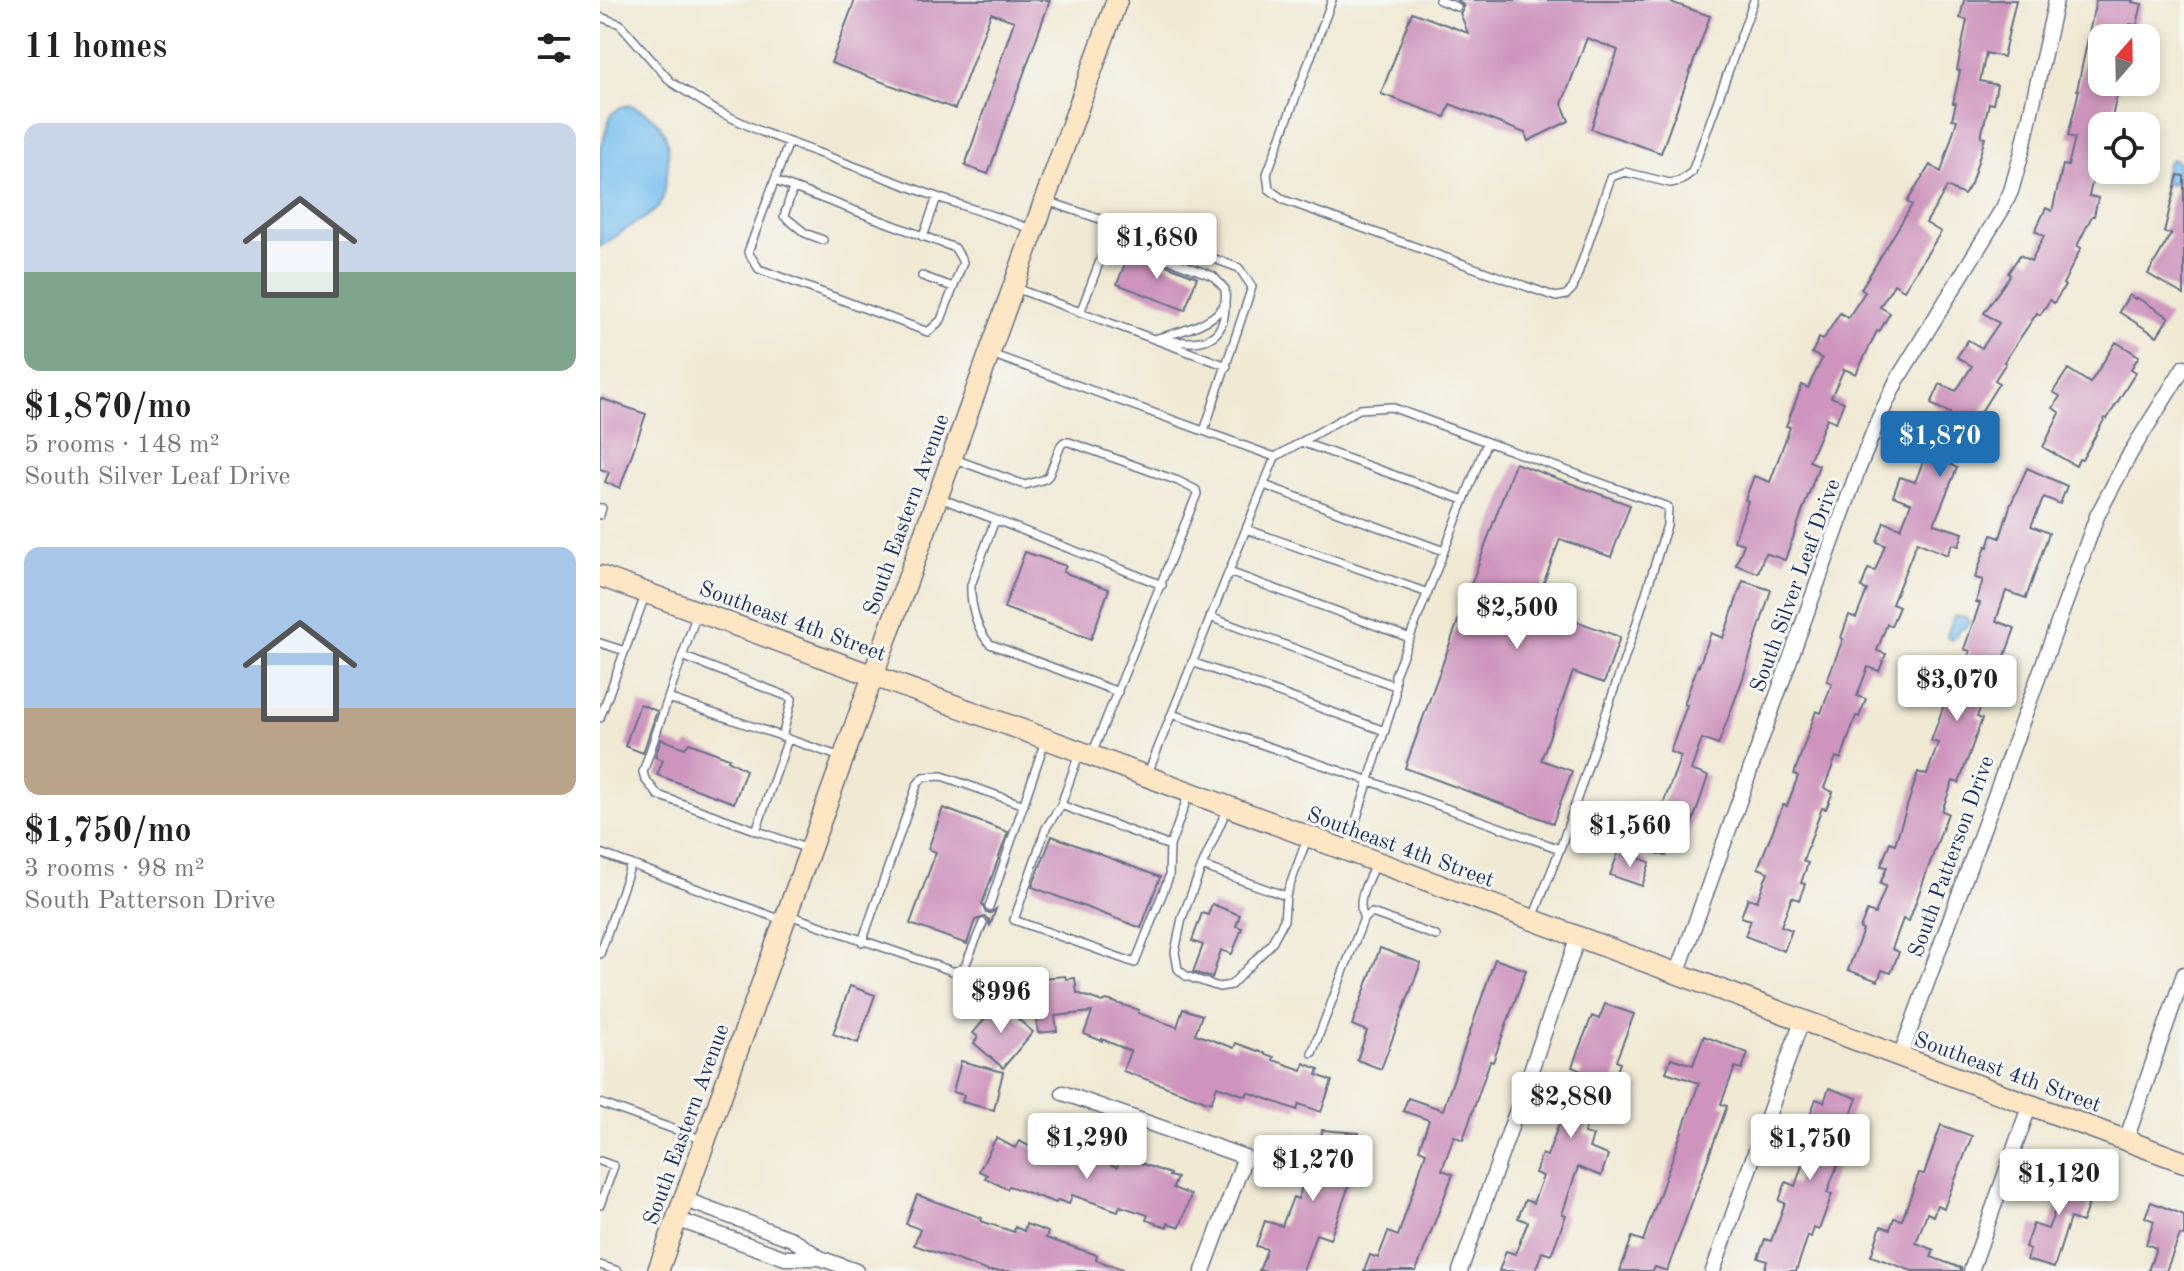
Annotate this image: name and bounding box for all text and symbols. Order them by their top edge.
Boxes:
north arrow [2088,24,2160,96]
map controls [2088,24,2160,184]
icon: filters [532,26,576,70]
text: 11 homes [24,31,167,65]
button: locate [2088,112,2160,184]
icon: home [228,175,372,319]
pin: $1,680 [1092,213,1222,281]
text: $1,680 [1116,226,1198,252]
text: $1,870/mo [24,391,192,425]
street label: South Eastern Avenue [860,411,954,618]
pin: $1,870 [1875,411,2005,479]
text: $1,870 [1899,424,1981,450]
text: 5 rooms · 148 m² [24,432,220,458]
text: South Silver Leaf Drive [24,464,291,490]
street label: South Silver Leaf Drive [1747,476,1845,695]
street label: Southeast 4th Street [696,578,889,666]
pin: $2,500 [1452,583,1582,651]
text: $2,500 [1476,596,1558,622]
icon: home [228,599,372,743]
pin: $3,070 [1892,655,2022,723]
text: $3,070 [1916,668,1998,694]
street label: South Patterson Drive [1905,753,1999,960]
pin: $1,560 [1565,801,1695,869]
street label: Southeast 4th Street [1304,804,1497,892]
text: $1,560 [1589,814,1671,840]
text: $1,750/mo [24,815,192,849]
text: 3 rooms · 98 m² [24,856,205,882]
text: South Patterson Drive [24,888,276,914]
pin: $996 [954,967,1048,1035]
text: $996 [971,980,1031,1006]
street label: South Eastern Avenue [640,1021,734,1228]
street label: Southeast 4th Street [1911,1029,2104,1117]
pin: $2,880 [1506,1072,1636,1140]
text: $2,880 [1530,1085,1612,1111]
pin: $1,290 [1022,1113,1152,1181]
pin: $1,750 [1745,1114,1875,1182]
text: $1,290 [1046,1126,1128,1152]
text: $1,750 [1769,1127,1851,1153]
pin: $1,270 [1248,1135,1378,1203]
text: $1,270 [1272,1148,1354,1174]
pin: $1,120 [1994,1149,2124,1217]
text: $1,120 [2018,1162,2100,1188]

